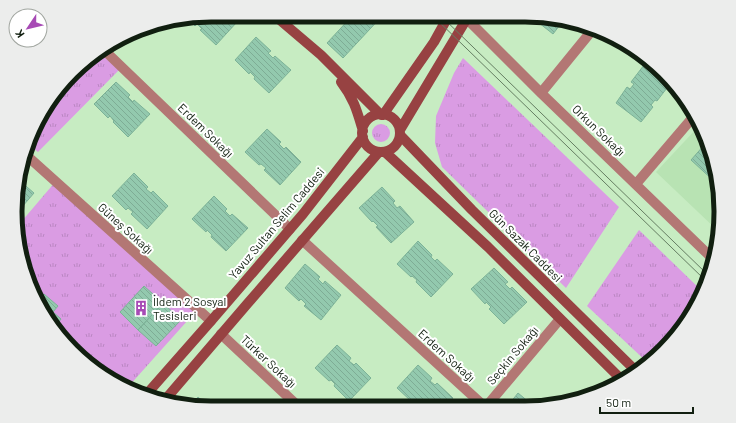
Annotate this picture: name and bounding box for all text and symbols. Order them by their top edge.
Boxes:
north arrow [8,8,48,48]
text: K [12,27,27,41]
street label: Erdem Sokağı [175,100,237,160]
street label: Orkun Sokağı [570,101,628,159]
street label: Yavuz Sultan Selim Caddesi [225,165,327,281]
street label: Güneş Sokağı [96,200,156,256]
street label: Gün Sazak Caddesi [487,206,565,284]
place label: İldem 2 Sosyal Tesisleri [153,294,226,322]
building icon: İldem 2 Sosyal Tesisleri [132,299,150,317]
street label: Seçkin Sokağı [483,323,541,387]
street label: Erdem Sokağı [416,326,478,384]
street label: Türker Sokağı [238,332,300,390]
scale bar [600,389,693,415]
text: 50 m [606,395,631,409]

